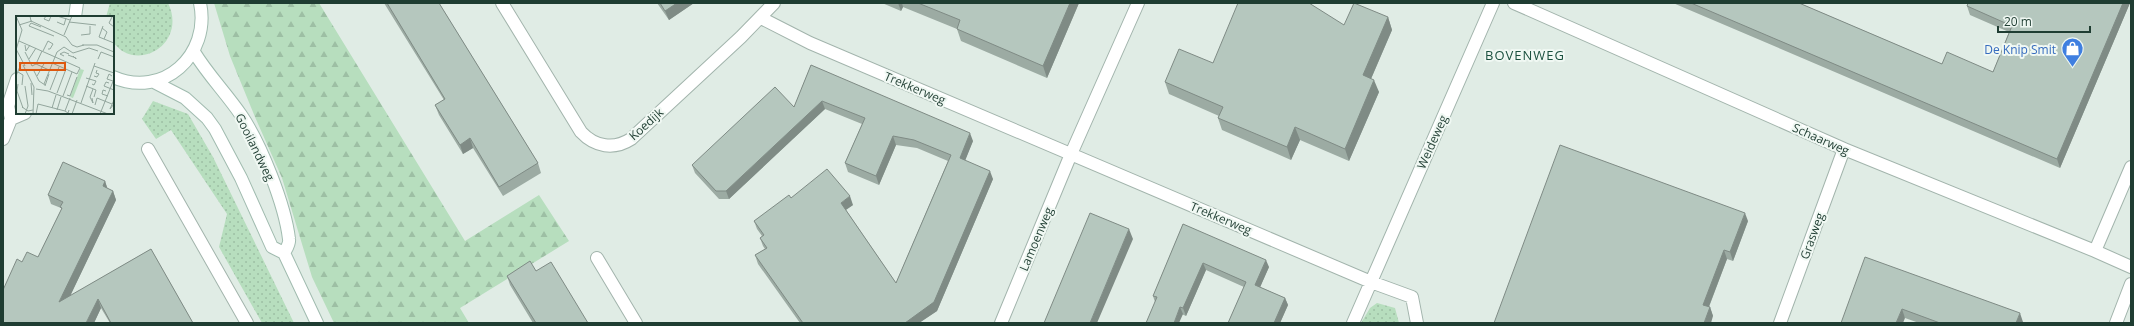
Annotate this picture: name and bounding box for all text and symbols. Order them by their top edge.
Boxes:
scale bar [1998,8,2090,34]
text: 20 m [2004,13,2032,30]
inset map [16,16,114,114]
shop icon: De Knip Smit [2059,36,2085,69]
place label: De Knip Smit [1984,41,2056,58]
district label: BOVENWEG [1485,46,1565,64]
street label: Trekkerweg [882,67,949,109]
street label: Koedijk [625,103,667,144]
street label: Gooilandweg [231,110,279,184]
street label: Weideweg [1413,112,1452,172]
street label: Schaarweg [1790,119,1853,159]
street label: Trekkerweg [1188,197,1255,239]
street label: Lamoenweg [1015,204,1057,274]
street label: Grasweg [1796,210,1828,262]

